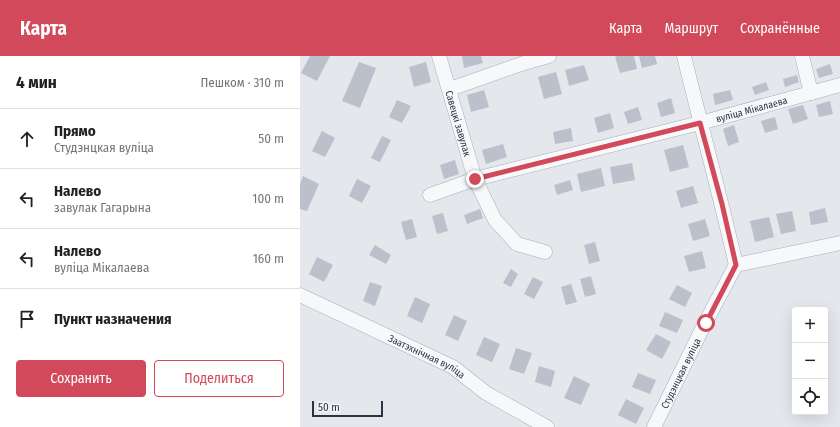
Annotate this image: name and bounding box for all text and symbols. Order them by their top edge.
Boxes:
text: Карта [20,17,67,40]
text: Карта [609,20,642,37]
text: Маршрут [664,20,718,37]
text: Сохранённые [740,20,820,37]
text: 4 мин [16,72,57,93]
text: Пешком · 310 m [200,75,284,90]
street label: Савецкі завулак [442,89,473,158]
street label: вуліца Мікалаева [715,95,789,125]
text: Прямо [54,122,96,140]
icon: ahead [16,128,38,150]
text: 50 m [258,131,284,146]
text: Студэнцкая вуліца [54,140,154,155]
route end [466,170,484,188]
text: Налево [54,182,101,200]
icon: left [16,188,38,210]
text: 100 m [252,191,284,206]
text: завулак Гагарына [54,200,151,215]
text: Налево [54,242,101,260]
icon: left [16,248,38,270]
text: 160 m [253,251,284,266]
text: вуліца Мікалаева [54,260,149,275]
map controls [792,307,828,415]
button: + [792,307,828,343]
icon: arrive [16,308,38,330]
text: Пункт назначения [54,310,172,328]
route start [697,314,715,332]
street label: Заатэхнічная вуліца [386,333,467,381]
street label: Студэнцкая вуліца [659,336,704,411]
button: − [792,343,828,379]
button: Сохранить [16,360,146,397]
button: Поделиться [154,360,284,397]
button: locate [792,379,828,415]
scale bar [312,399,383,418]
text: 50 m [318,401,340,414]

